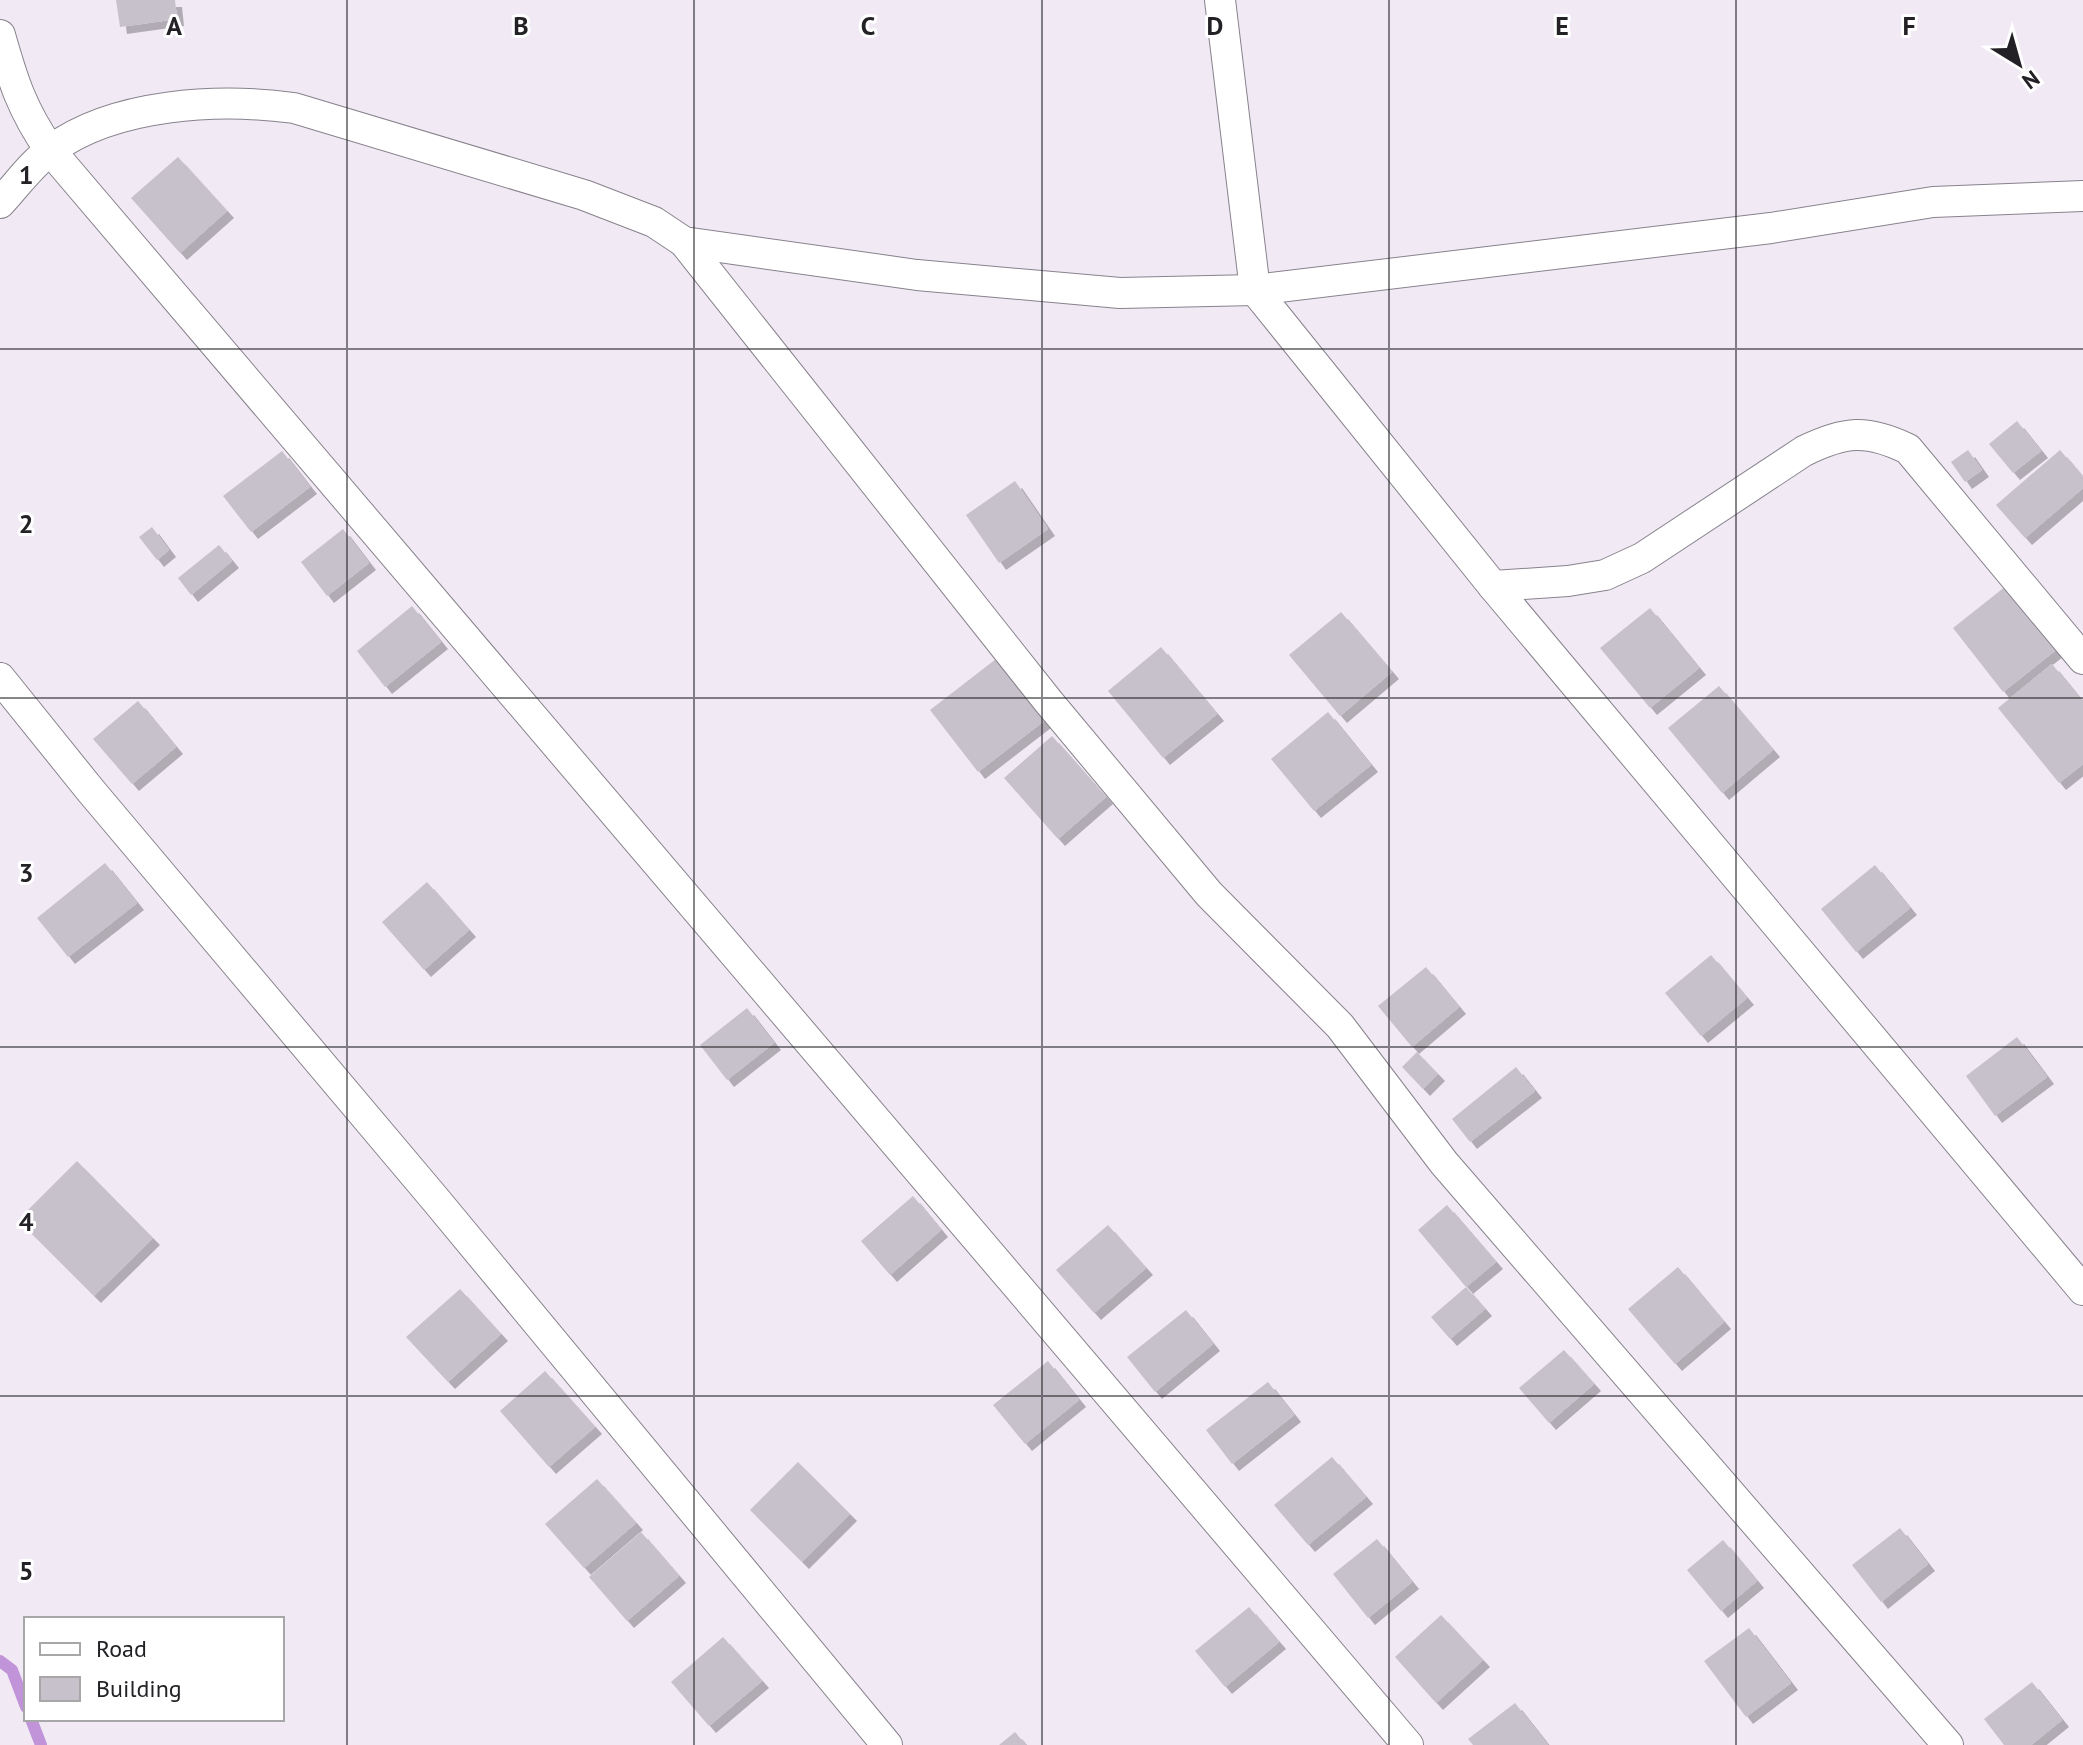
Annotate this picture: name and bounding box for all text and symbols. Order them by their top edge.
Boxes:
text: A [166,9,182,42]
text: B [513,9,529,42]
text: C [861,9,875,42]
text: D [1207,9,1223,42]
text: E [1555,9,1569,42]
text: F [1902,9,1916,42]
north arrow [1979,24,2059,104]
text: N [2017,64,2045,96]
text: 1 [19,158,33,191]
text: 2 [19,507,33,540]
text: 3 [19,856,33,889]
text: 4 [19,1205,34,1238]
text: 5 [19,1554,33,1587]
legend [24,1617,284,1721]
text: Road [96,1633,147,1664]
text: Building [96,1673,182,1704]

